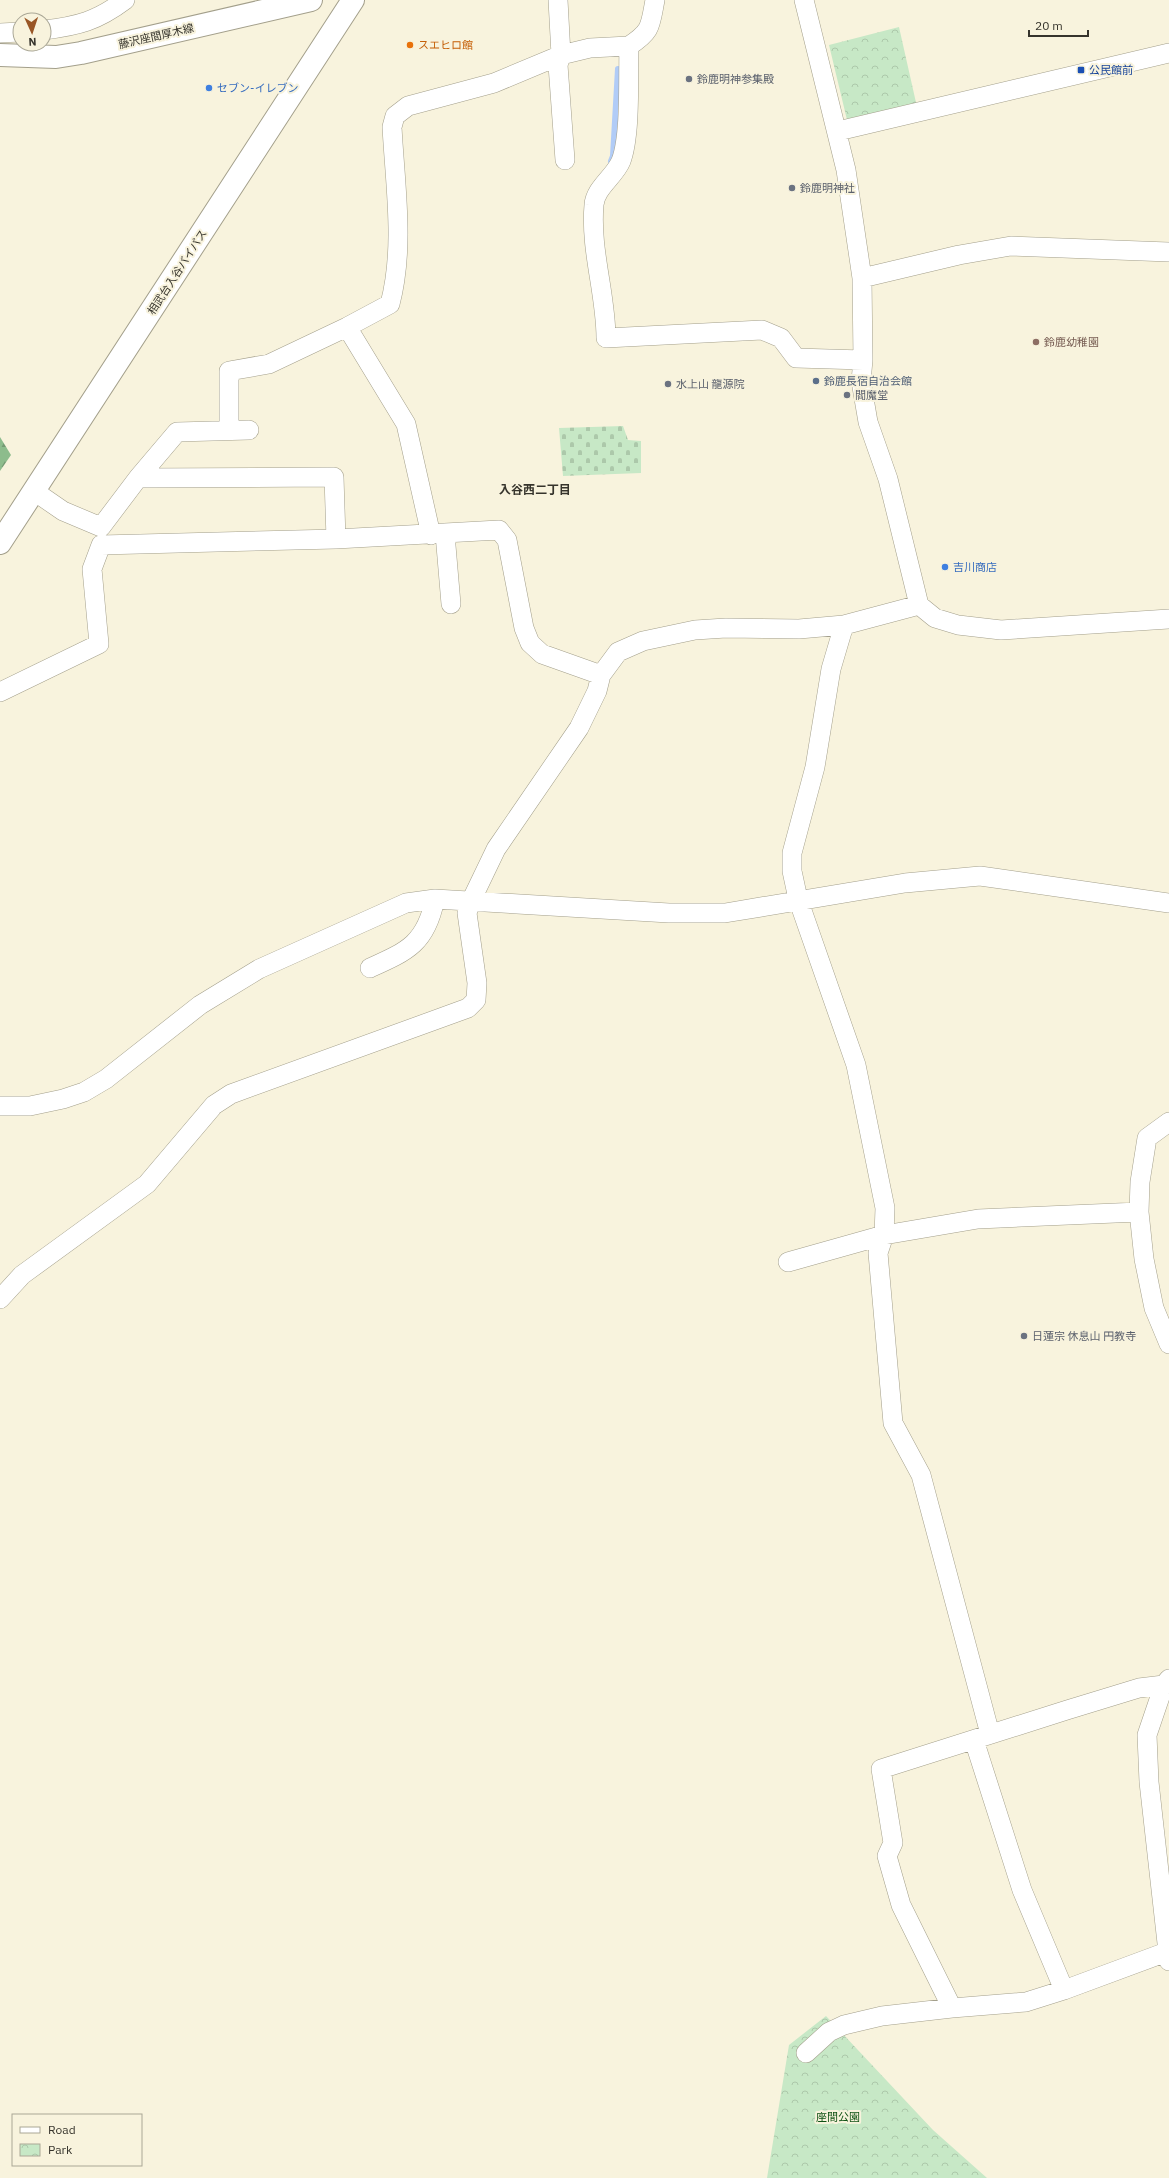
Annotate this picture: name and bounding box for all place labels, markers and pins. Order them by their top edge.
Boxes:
place label: スエヒロ館 [418,38,473,52]
marker: スエヒロ館 [405,40,415,50]
place label: 公民館前 [1089,63,1133,77]
marker: 公民館前 [1076,65,1086,75]
place label: 鈴鹿明神参集殿 [697,72,774,86]
marker: 鈴鹿明神参集殿 [684,74,694,84]
place label: セブン-イレブン [217,81,298,95]
marker: セブン-イレブン [204,83,214,93]
place label: 鈴鹿明神社 [800,181,855,195]
marker: 鈴鹿明神社 [787,183,797,193]
place label: 鈴鹿幼稚園 [1044,335,1099,349]
marker: 鈴鹿幼稚園 [1031,337,1041,347]
place label: 鈴鹿長宿自治会館 [824,374,912,388]
marker: 鈴鹿長宿自治会館 [811,376,821,386]
place label: 水上山 龍源院 [676,377,745,391]
marker: 水上山 龍源院 [663,379,673,389]
place label: 閻魔堂 [855,388,888,402]
marker: 閻魔堂 [842,390,852,400]
place label: 吉川商店 [953,560,997,574]
marker: 吉川商店 [940,562,950,572]
place label: 日蓮宗 休息山 円教寺 [1032,1329,1136,1343]
marker: 日蓮宗 休息山 円教寺 [1019,1331,1029,1341]

